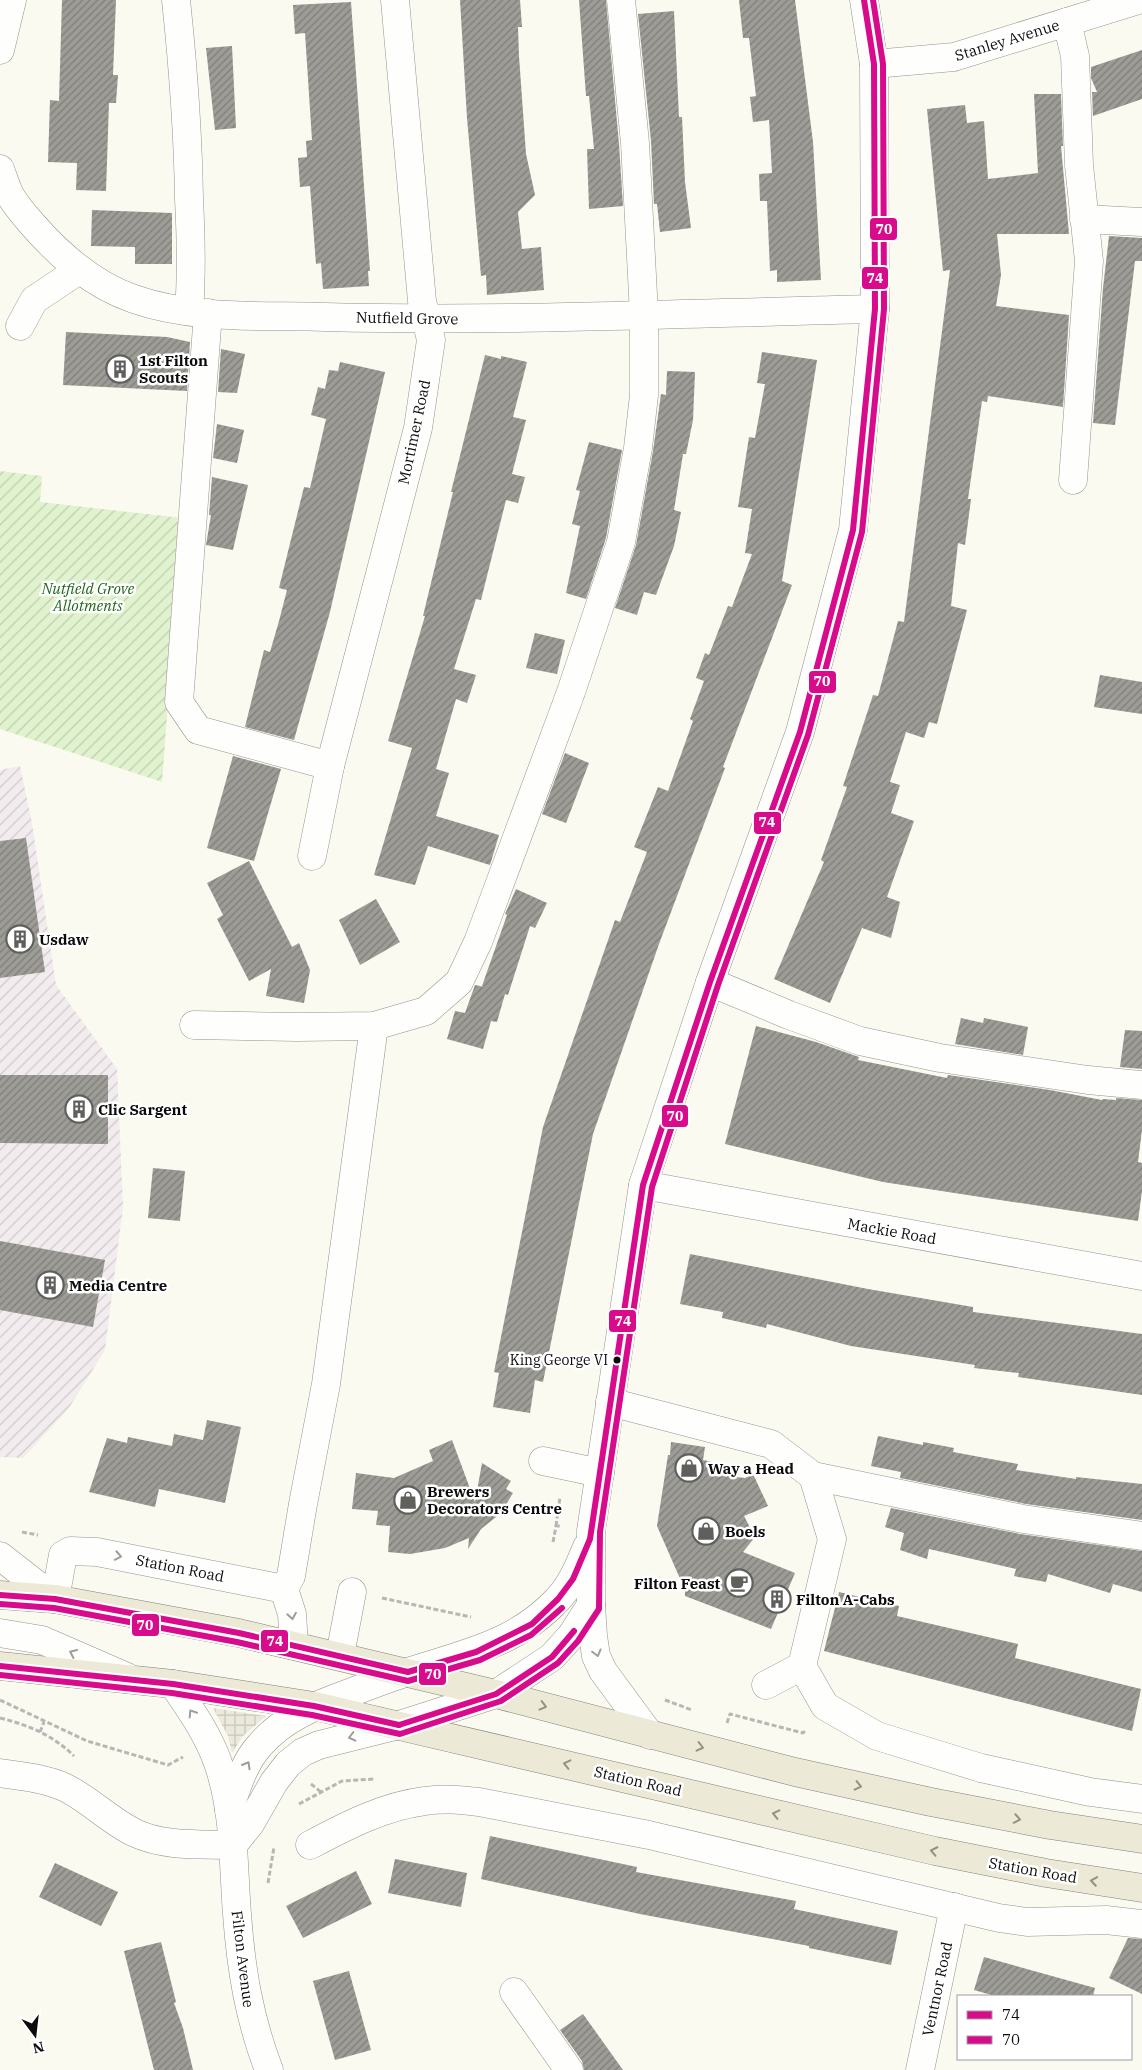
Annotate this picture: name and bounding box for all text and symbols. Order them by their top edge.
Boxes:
street label: Stanley Avenue [952,15,1062,65]
line badge: 70 [869,217,898,241]
text: 70 [876,220,892,238]
line badge: 74 [861,266,889,290]
text: 74 [867,269,883,287]
street label: Nutfield Grove [356,308,458,328]
place label: 1st Filton Scouts [139,351,208,387]
building icon: 1st Filton Scouts [105,354,135,384]
street label: Mortimer Road [394,378,434,486]
park label: Nutfield Grove Allotments [41,579,135,615]
line badge: 70 [808,670,837,694]
text: 70 [814,672,830,690]
line badge: 74 [753,811,782,835]
text: 74 [759,813,775,831]
building icon: Usdaw [5,924,35,954]
place label: Usdaw [39,930,89,949]
building icon: Clic Sargent [64,1094,94,1124]
place label: Clic Sargent [98,1100,188,1119]
line badge: 70 [661,1104,689,1128]
text: 70 [667,1107,683,1125]
street label: Mackie Road [846,1214,938,1248]
building icon: Media Centre [35,1270,65,1300]
place label: Media Centre [69,1276,167,1295]
line badge: 74 [608,1309,637,1333]
text: 74 [615,1312,631,1330]
place label: King George VI [510,1351,608,1369]
marker: King George VI [612,1355,622,1365]
shop icon: Way a Head [674,1453,704,1483]
place label: Way a Head [708,1459,795,1478]
place label: Brewers Decorators Centre [427,1482,562,1518]
shop icon: Brewers Decorators Centre [393,1485,423,1515]
shop icon: Boels [691,1516,721,1546]
place label: Boels [725,1522,765,1541]
one-way arrow [114,1550,122,1561]
street label: Station Road [134,1550,226,1586]
cafe icon: Filton Feast [724,1568,754,1598]
place label: Filton Feast [634,1574,720,1593]
building icon: Filton A-Cabs [762,1584,792,1614]
place label: Filton A-Cabs [796,1590,895,1609]
one-way arrow [286,1612,296,1621]
line badge: 70 [131,1613,160,1637]
text: 70 [137,1616,153,1634]
line badge: 74 [260,1629,289,1653]
text: 74 [267,1632,283,1650]
one-way arrow [69,1649,78,1660]
one-way arrow [591,1649,601,1657]
line badge: 70 [418,1662,447,1686]
text: 70 [425,1665,441,1683]
one-way arrow [538,1701,547,1711]
one-way arrow [189,1710,199,1719]
one-way arrow [348,1731,357,1742]
one-way arrow [696,1742,704,1752]
one-way arrow [562,1759,571,1770]
one-way arrow [240,1761,250,1770]
street label: Station Road [592,1762,684,1800]
one-way arrow [854,1780,863,1791]
one-way arrow [771,1809,780,1820]
one-way arrow [1013,1813,1022,1824]
one-way arrow [930,1846,939,1856]
street label: Station Road [987,1853,1079,1887]
one-way arrow [1089,1876,1098,1886]
street label: Filton Avenue [228,1909,258,2009]
street label: Ventnor Road [918,1940,956,2038]
legend [957,1995,1132,2060]
text: 74 [1002,2005,1020,2024]
north arrow [10,2010,60,2060]
text: 70 [1002,2030,1020,2049]
text: N [31,2037,46,2058]

